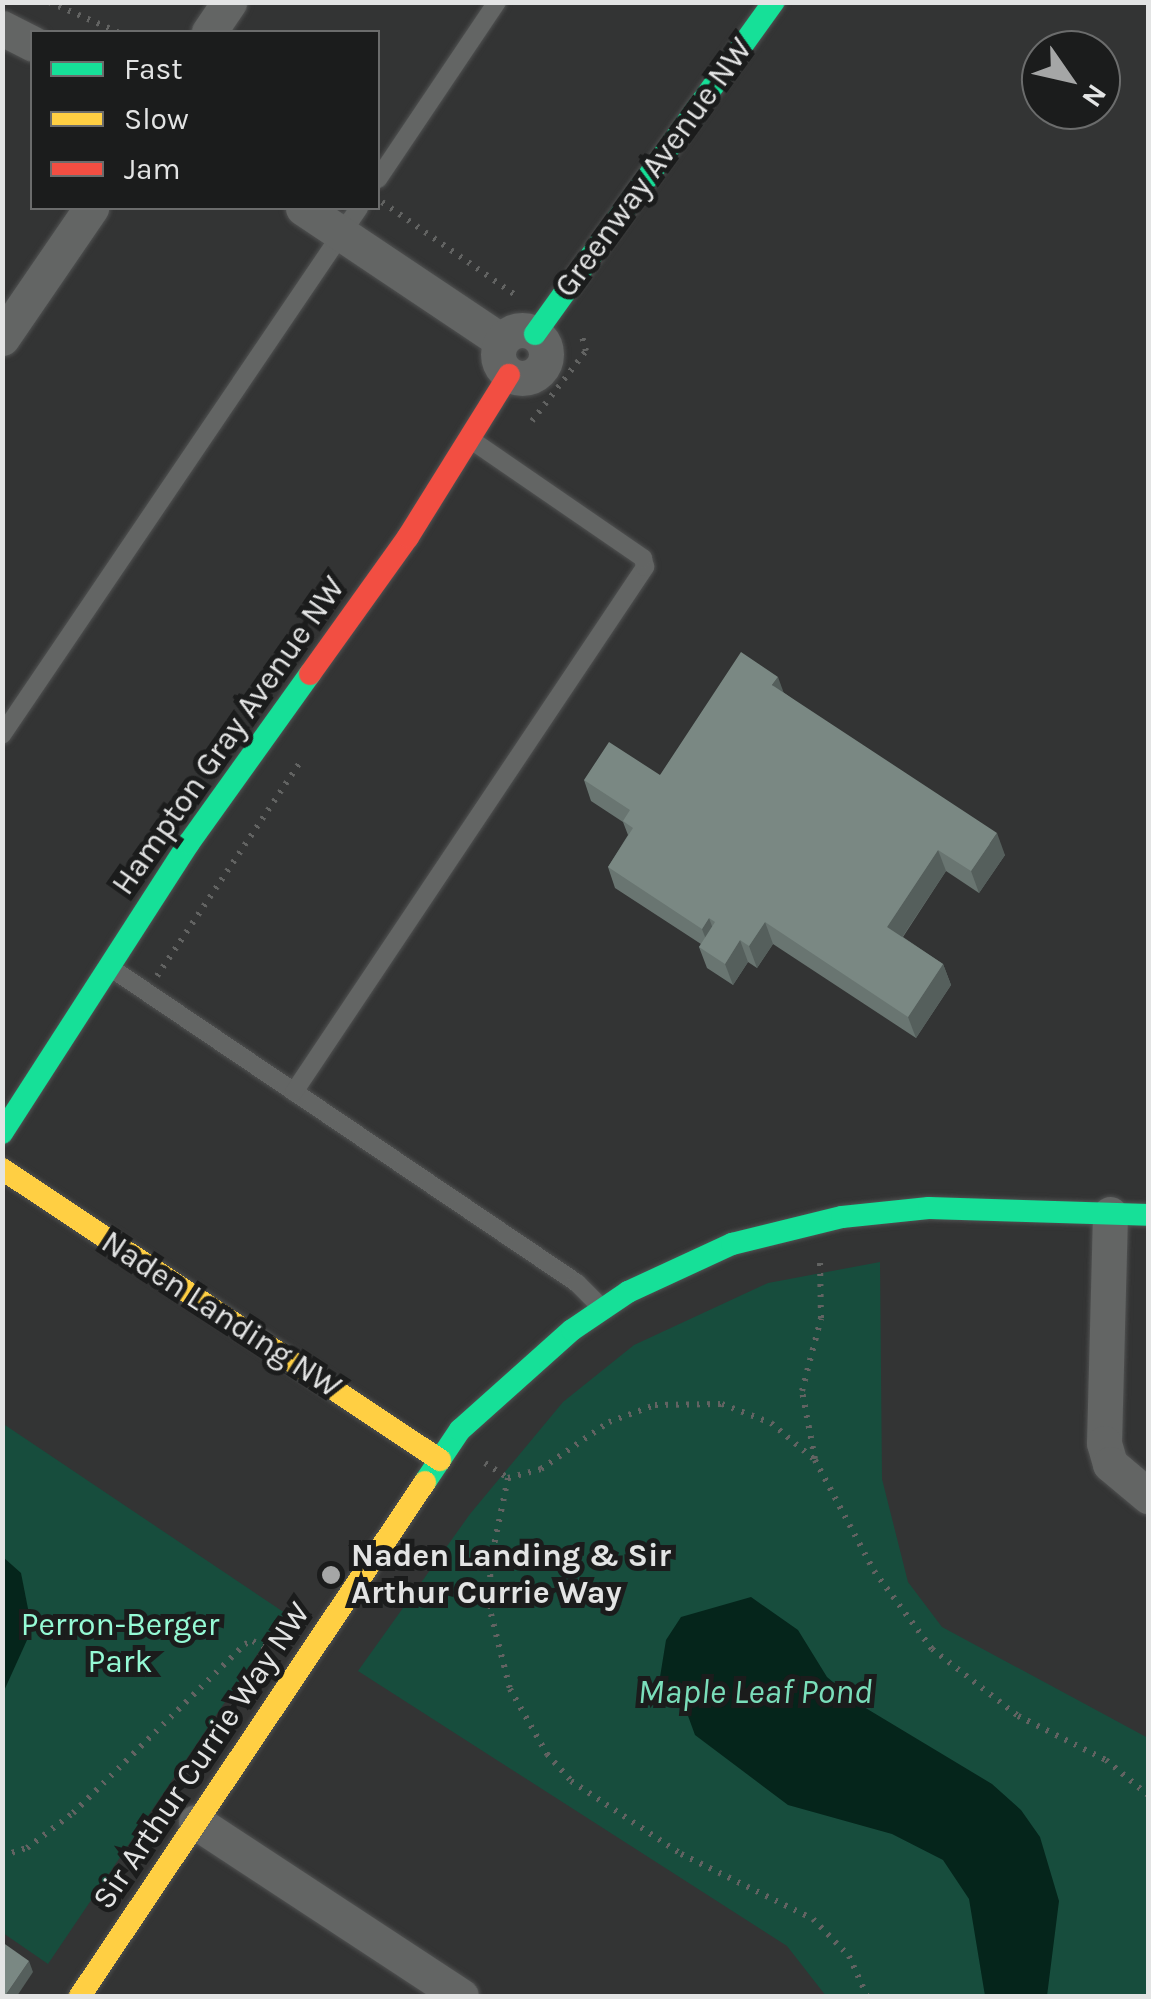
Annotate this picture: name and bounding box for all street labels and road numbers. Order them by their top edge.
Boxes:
street label: Greenway Avenue NW [547,31,761,305]
street label: Hampton Gray Avenue NW [104,569,354,903]
street label: Naden Landing NW [94,1223,348,1407]
street label: Sir Arthur Currie Way NW [85,1595,319,1917]

